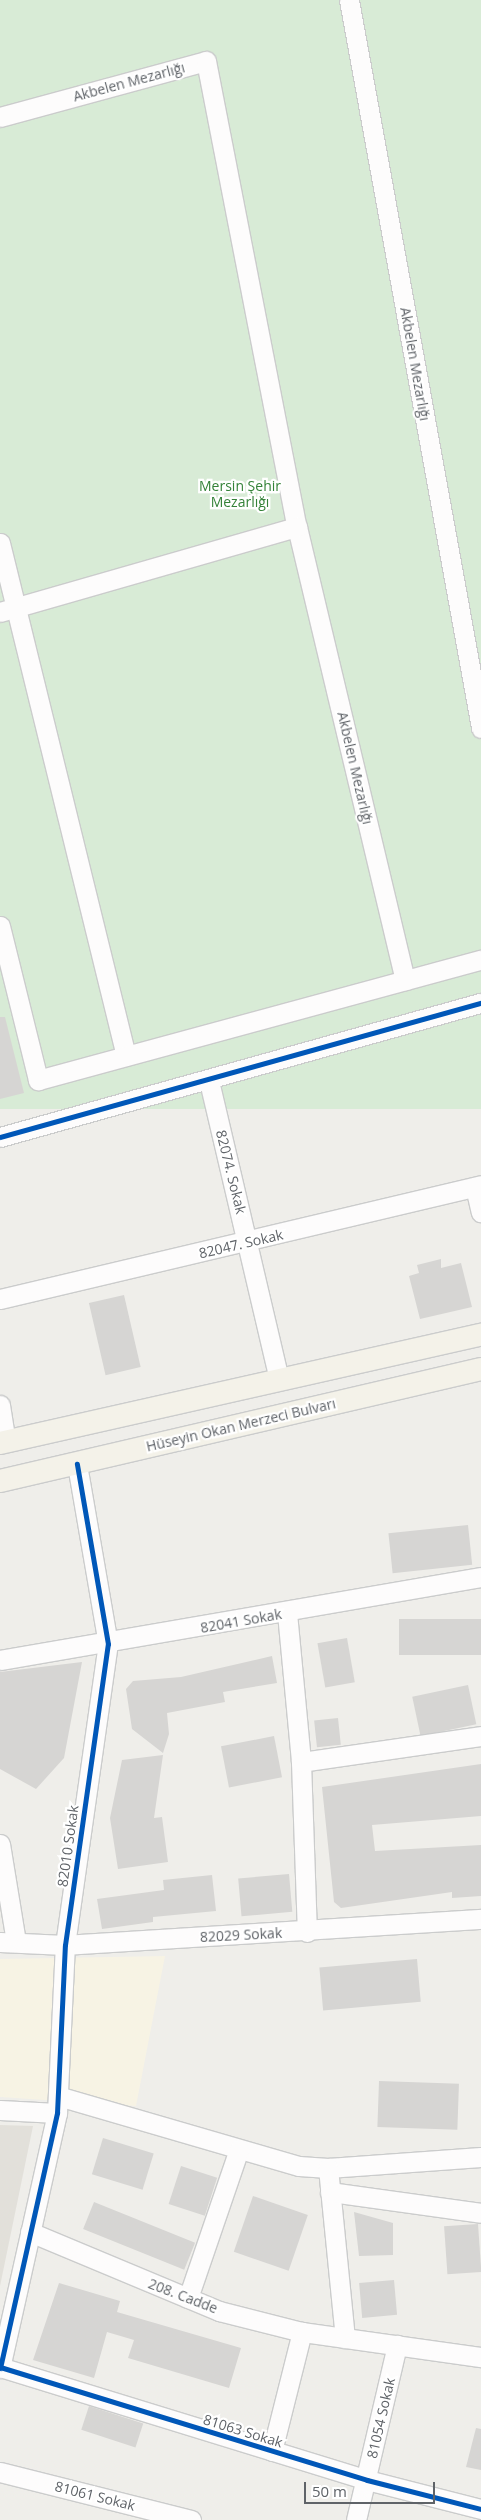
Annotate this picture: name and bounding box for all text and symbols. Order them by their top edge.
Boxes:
street label: Akbelen Mezarlığı [71,59,187,105]
street label: Akbelen Mezarlığı [397,306,433,422]
park label: Mersin Şehir Mezarlığı [199,478,281,511]
street label: Akbelen Mezarlığı [334,710,376,826]
street label: 82074. Sokak [212,1128,250,1216]
street label: 82047. Sokak [197,1226,285,1262]
street label: Hüseyin Okan Merzeci Bulvarı [145,1395,337,1455]
street label: 82041 Sokak [199,1606,283,1636]
street label: 82010 Sokak [54,1804,82,1888]
street label: 82029 Sokak [199,1924,283,1946]
street label: 208. Cadde [146,2275,220,2317]
street label: 81054 Sokak [364,2376,398,2460]
street label: 81063 Sokak [201,2411,285,2451]
scale bar [306,2472,437,2504]
street label: 81061 Sokak [53,2478,137,2514]
text: 50 m [312,2481,347,2501]

